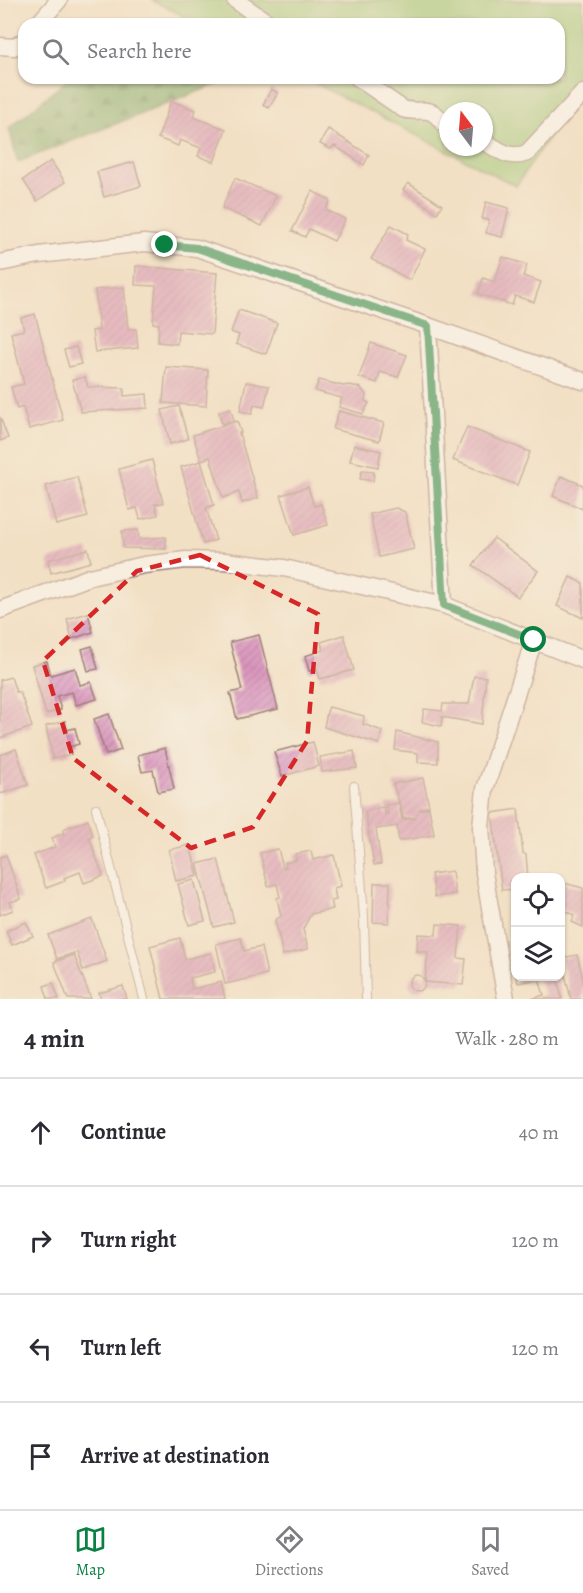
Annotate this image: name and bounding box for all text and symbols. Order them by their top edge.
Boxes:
search box [18,18,565,84]
icon: search [39,35,72,68]
text: Search here [87,36,192,66]
north arrow [439,102,493,156]
route end [151,231,177,257]
route start [520,626,546,652]
map controls [511,873,565,981]
button: locate [511,873,565,927]
button: layers [511,927,565,981]
text: 4 min [24,1021,85,1056]
text: Walk · 280 m [455,1025,559,1052]
icon: ahead [24,1116,57,1149]
text: Continue [81,1117,166,1147]
text: 40 m [519,1119,559,1146]
icon: right [24,1224,57,1257]
text: Turn right [81,1225,177,1255]
text: 120 m [511,1227,559,1254]
icon: left [24,1332,57,1365]
text: Turn left [81,1333,161,1363]
text: 120 m [511,1335,559,1362]
icon: arrive [24,1440,57,1473]
text: Arrive at destination [81,1441,270,1471]
tab: Map [74,1523,107,1581]
tab: Directions [255,1523,323,1581]
tab: Saved [471,1523,509,1581]

